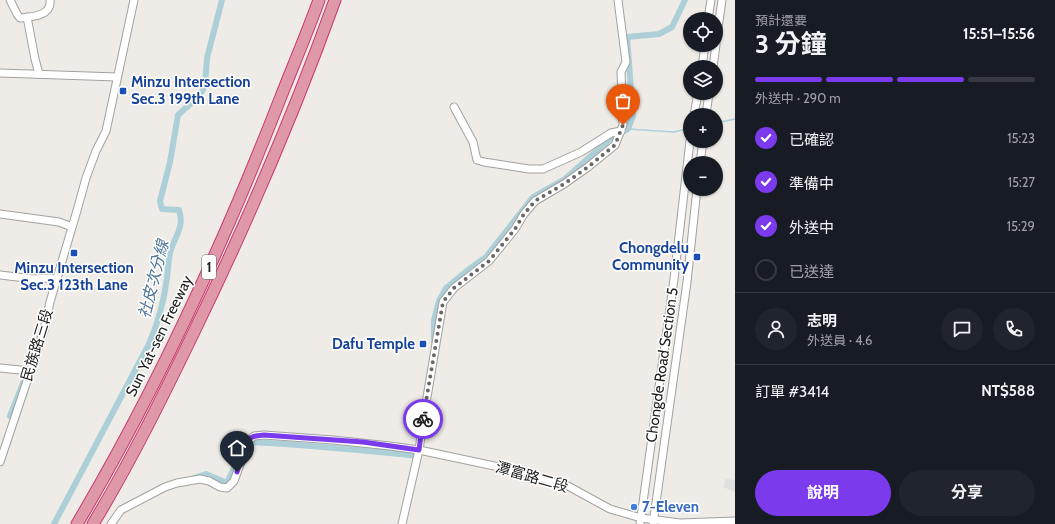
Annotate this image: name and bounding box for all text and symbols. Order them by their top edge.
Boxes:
map controls [683,12,723,196]
button: locate [683,12,723,52]
text: 預計還要 [755,12,807,28]
text: 15:51–15:56 [963,25,1035,43]
text: 3 分鐘 [755,28,827,60]
button: layers [683,60,723,100]
place label: Minzu Intersection Sec.3 199th Lane [131,73,251,108]
pin [606,84,640,125]
marker: Minzu Intersection Sec.3 199th Lane [118,86,128,96]
icon: bag [612,90,634,112]
text: 外送中 · 290 m [755,90,841,106]
button: + [683,108,723,148]
icon: check [755,127,777,149]
text: 15:23 [1007,130,1035,146]
text: 已確認 [789,131,834,149]
button: − [683,156,723,196]
icon: check [755,171,777,193]
text: 15:27 [1008,174,1035,190]
text: 準備中 [789,175,834,193]
icon: check [755,215,777,237]
text: 15:29 [1007,218,1035,234]
text: 外送中 [789,219,834,237]
water label: 社皮次分線 [135,236,173,320]
place label: Chongdelu Community [612,239,690,274]
marker: Minzu Intersection Sec.3 123th Lane [69,248,79,258]
marker: Chongdelu Community [692,252,702,262]
road number: 1 [202,255,216,279]
place label: Minzu Intersection Sec.3 123th Lane [14,259,134,294]
text: 已送達 [789,263,834,281]
street label: Sun Yat-sen Freeway [122,272,196,399]
street label: Chongde Road Section 5 [642,286,682,444]
street label: 民族路三段 [17,306,57,384]
button: person [755,308,797,350]
button: chat [941,308,983,350]
button: phone [993,308,1035,350]
text: 志明 [807,312,837,330]
text: 外送員 · 4.6 [807,332,872,348]
place label: Dafu Temple [332,335,415,353]
marker: Dafu Temple [418,339,428,349]
text: NT$588 [981,382,1035,400]
text: 訂單 #3414 [755,383,829,401]
courier [403,399,443,439]
icon: bike [412,408,434,430]
pin [220,431,254,472]
icon: home [226,437,248,459]
street label: 潭富路二段 [493,458,571,496]
button: 說明 [755,470,891,516]
button: 分享 [899,470,1035,516]
place label: 7-Eleven [642,498,699,516]
marker: 7-Eleven [629,502,639,512]

